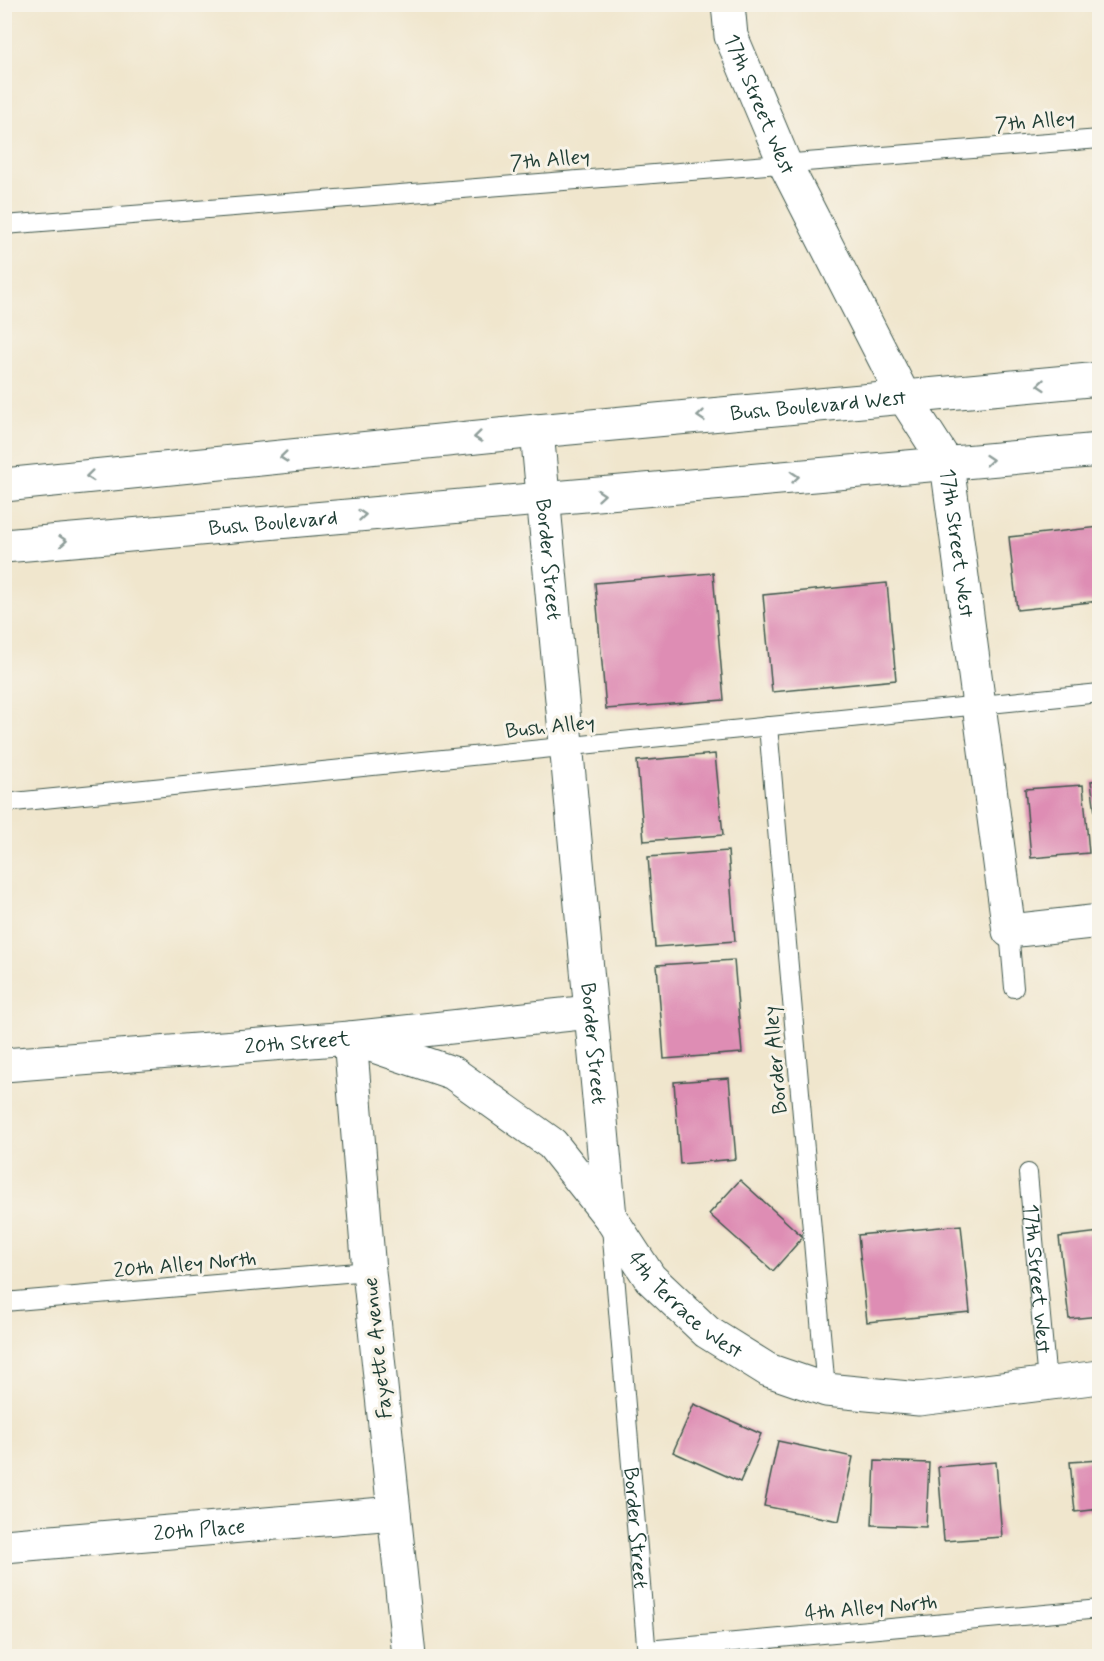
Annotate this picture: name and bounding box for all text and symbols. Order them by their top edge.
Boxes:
street label: 17th Street West [717,30,801,180]
street label: 7th Alley [994,105,1076,139]
street label: 7th Alley [509,143,591,177]
one-way arrow [1037,378,1046,391]
street label: Bush Boulevard West [729,384,908,428]
one-way arrow [696,409,705,422]
one-way arrow [474,430,483,443]
one-way arrow [280,450,289,463]
one-way arrow [985,454,994,467]
street label: 17th Street West [933,467,980,620]
one-way arrow [86,469,95,482]
one-way arrow [791,471,800,484]
one-way arrow [596,489,605,502]
street label: Border Street [528,497,568,622]
street label: Bush Boulevard [207,504,339,543]
one-way arrow [357,509,366,522]
one-way arrow [58,535,67,548]
street label: Bush Alley [504,708,596,746]
street label: Border Street [573,981,612,1106]
street label: Border Alley [757,1005,795,1115]
street label: 20th Street [243,1025,352,1061]
street label: 17th Street West [1016,1203,1057,1355]
street label: 20th Alley North [113,1245,258,1285]
street label: 4th Terrace West [621,1246,748,1366]
street label: Fayette Avenue [357,1276,399,1420]
street label: Border Street [616,1466,654,1590]
street label: 20th Place [152,1513,246,1548]
street label: 4th Alley North [804,1588,939,1628]

